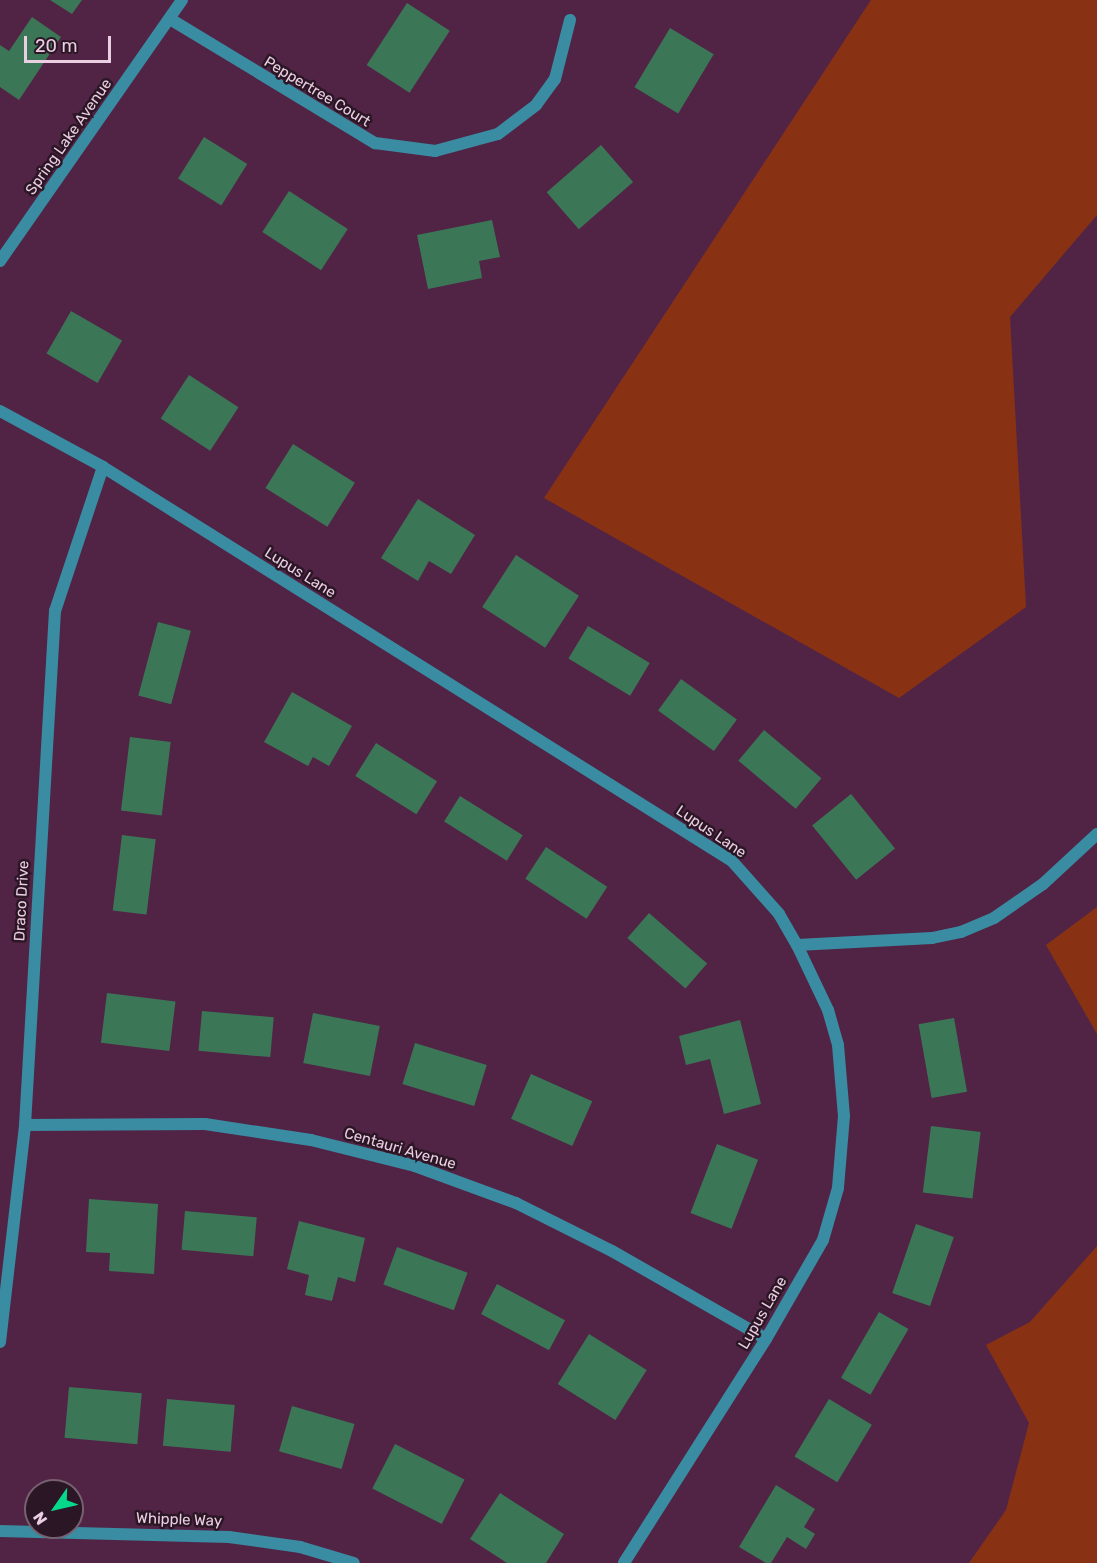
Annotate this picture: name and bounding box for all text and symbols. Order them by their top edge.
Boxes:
scale bar [27,24,114,62]
text: 20 m [35,35,77,57]
street label: Peppertree Court [261,53,373,131]
street label: Spring Lake Avenue [22,75,116,199]
street label: Lupus Lane [261,544,339,602]
street label: Lupus Lane [672,802,750,862]
street label: Draco Drive [11,860,33,942]
street label: Centauri Avenue [342,1124,458,1174]
street label: Lupus Lane [735,1274,791,1352]
north arrow [24,1479,84,1539]
text: N [29,1508,51,1528]
street label: Whipple Way [135,1509,223,1531]

